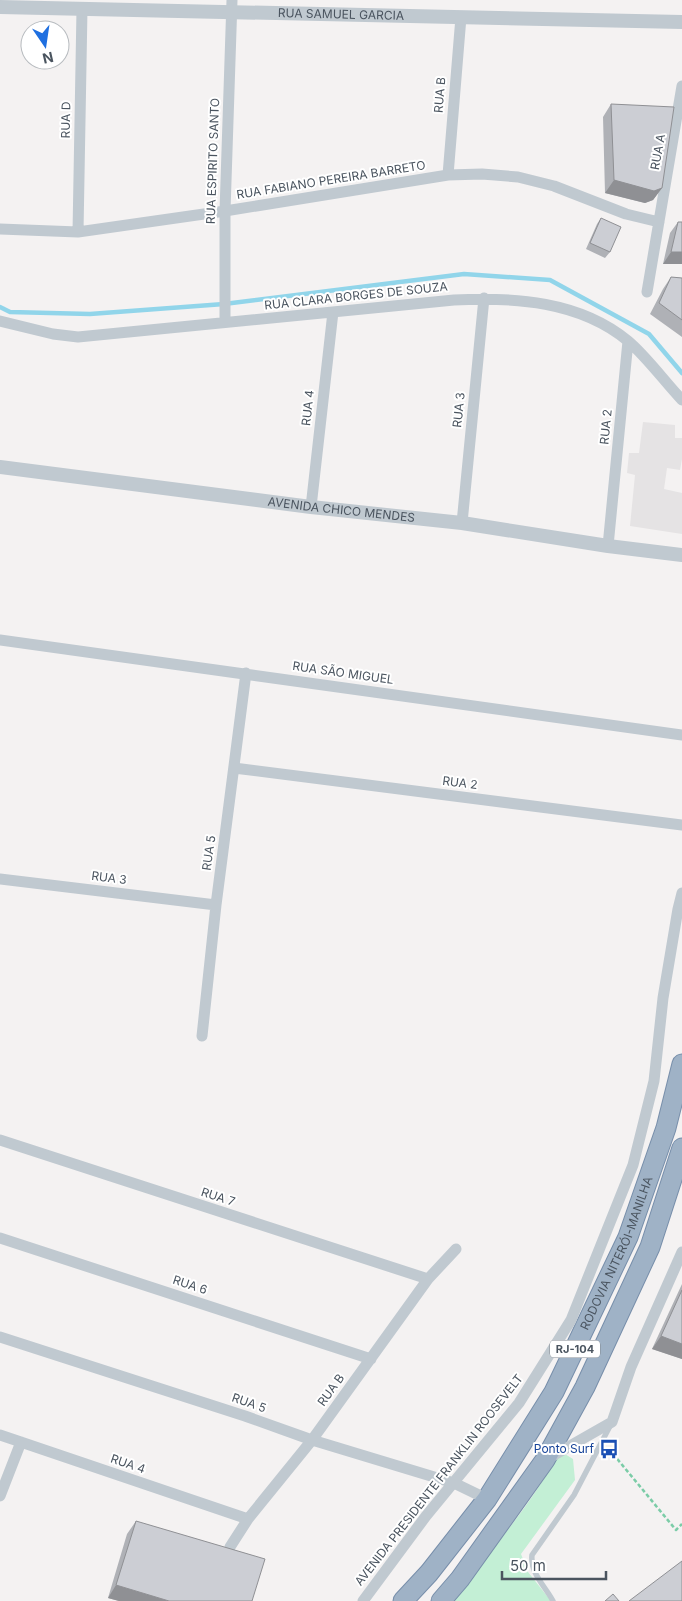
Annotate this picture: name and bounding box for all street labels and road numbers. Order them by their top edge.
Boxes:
street label: RUA SAMUEL GARCIA [278,5,404,23]
street label: RUA B [430,76,449,114]
street label: RUA ESPIRITO SANTO [203,98,222,224]
street label: RUA D [58,101,73,138]
street label: RUA A [647,133,668,171]
street label: RUA FABIANO PEREIRA BARRETO [235,157,426,202]
street label: RUA CLARA BORGES DE SOUZA [264,278,448,313]
street label: RUA 4 [298,389,317,427]
street label: RUA 3 [449,392,468,428]
street label: RUA 2 [596,409,615,445]
street label: AVENIDA CHICO MENDES [267,494,416,525]
street label: RUA SÃO MIGUEL [291,658,395,687]
street label: RUA 2 [442,773,479,792]
street label: RUA 5 [199,834,218,871]
street label: RUA 3 [91,868,128,887]
street label: RODOVIA NITERÓI-MANILHA [577,1174,656,1332]
street label: RUA 7 [199,1184,237,1209]
street label: RUA 6 [171,1272,209,1297]
road number: RJ-104 [550,1340,600,1358]
street label: RUA B [314,1371,347,1409]
street label: AVENIDA PRESIDENTE FRANKLIN ROOSEVELT [351,1371,526,1588]
street label: RUA 5 [230,1390,268,1415]
street label: RUA 4 [109,1451,148,1477]

